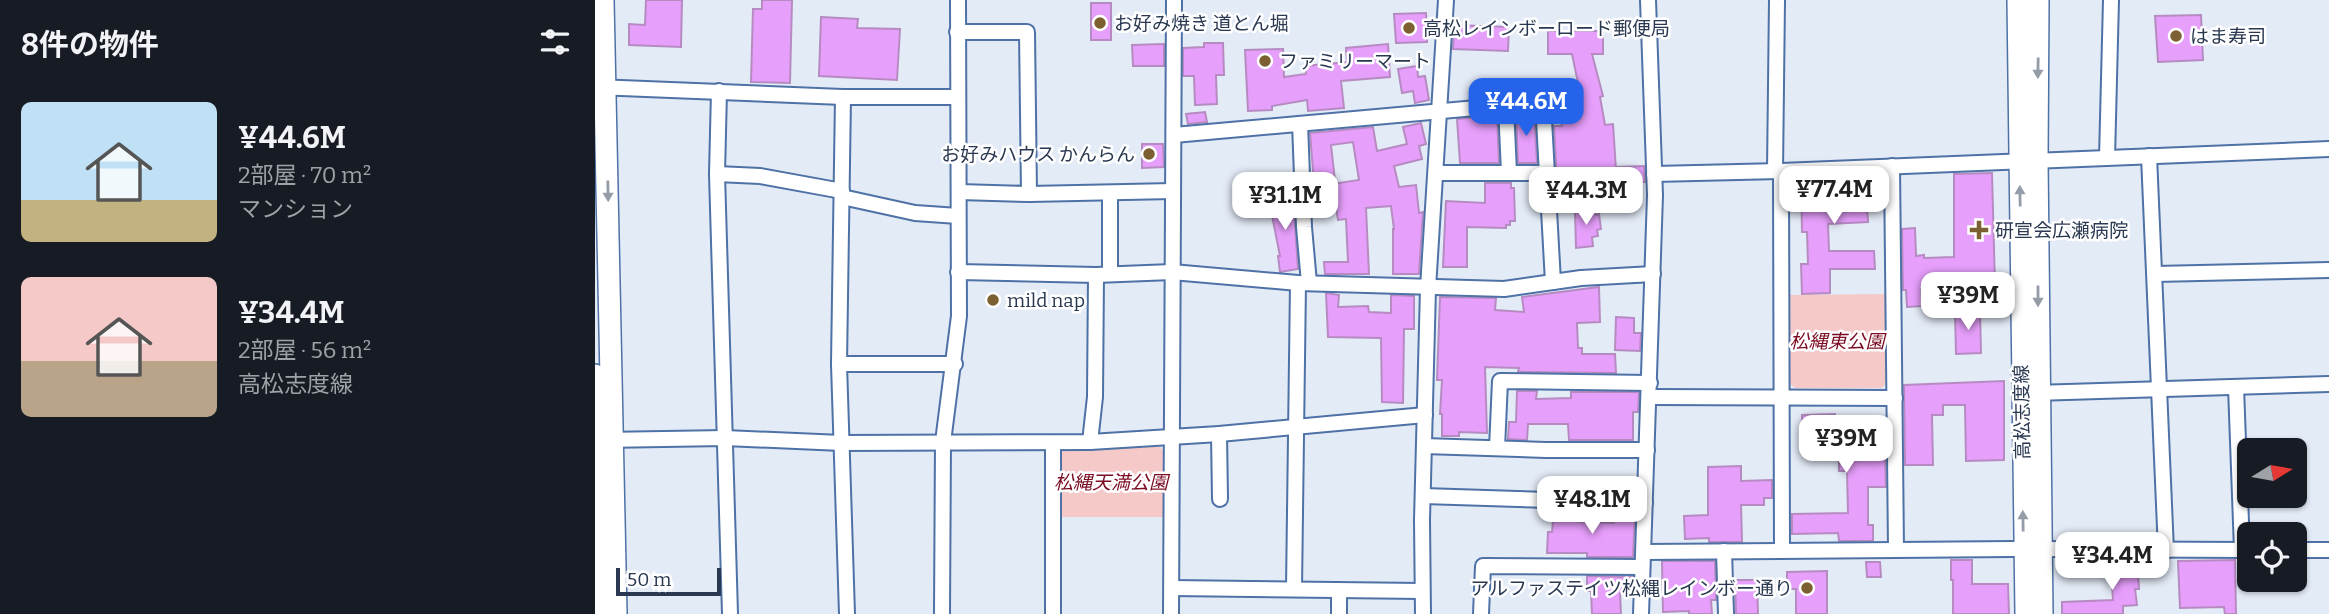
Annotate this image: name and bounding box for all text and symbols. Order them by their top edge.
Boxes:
place label: お好み焼き 道とん堀 [1114,12,1289,35]
marker: お好み焼き 道とん堀 [1092,15,1108,31]
place label: 高松レインボーロード郵便局 [1423,17,1670,40]
marker: 高松レインボーロード郵便局 [1401,20,1417,36]
icon: filters [536,23,574,61]
place label: はま寿司 [2190,25,2266,48]
text: 8件の物件 [21,27,159,63]
marker: はま寿司 [2168,28,2184,44]
place label: ファミリーマート [1279,50,1431,73]
marker: ファミリーマート [1257,53,1273,69]
one-way arrow [2032,57,2043,79]
pin: ¥44.6M [1469,78,1583,138]
text: ¥44.6M [1485,87,1567,115]
text: ¥44.6M [238,120,346,156]
icon: home [77,130,161,214]
place label: お好みハウス かんらん [941,143,1135,166]
marker: お好みハウス かんらん [1141,146,1157,162]
text: 2部屋 · 70 m² [238,161,371,189]
pin: ¥77.4M [1777,166,1891,226]
pin: ¥44.3M [1529,168,1643,227]
pin: ¥31.1M [1228,173,1342,232]
text: ¥77.4M [1795,175,1873,203]
text: ¥44.3M [1545,176,1627,204]
one-way arrow [602,180,613,202]
text: ¥31.1M [1248,181,1322,209]
one-way arrow [2014,185,2026,207]
text: マンション [238,195,353,223]
place label: 研宣会広瀬病院 [1995,219,2128,242]
marker: 研宣会広瀬病院 [1969,220,1989,240]
pin: ¥39M [1927,272,2009,332]
text: ¥39M [1937,281,1999,309]
one-way arrow [2032,285,2044,307]
place label: mild nap [1007,289,1085,312]
marker: mild nap [985,292,1001,308]
text: ¥34.4M [238,295,345,331]
icon: home [77,305,161,389]
park label: 松縄東公園 [1789,330,1887,353]
text: 2部屋 · 56 m² [238,336,371,364]
street label: 高松志度線 [2010,364,2034,460]
text: 高松志度線 [238,370,353,398]
pin: ¥39M [1805,416,1887,475]
text: ¥39M [1815,424,1877,452]
north arrow [2237,438,2307,508]
map controls [2237,438,2307,592]
park label: 松縄天満公園 [1054,471,1171,494]
pin: ¥48.1M [1535,476,1649,536]
text: ¥48.1M [1553,485,1631,513]
one-way arrow [2017,510,2029,532]
button: locate [2237,522,2307,592]
pin: ¥34.4M [2055,532,2169,592]
text: ¥34.4M [2071,541,2153,569]
scale bar [616,565,721,597]
text: 50 m [627,568,671,591]
place label: アルファステイツ松縄レインボー通り [1470,577,1793,600]
marker: アルファステイツ松縄レインボー通り [1799,580,1815,596]

